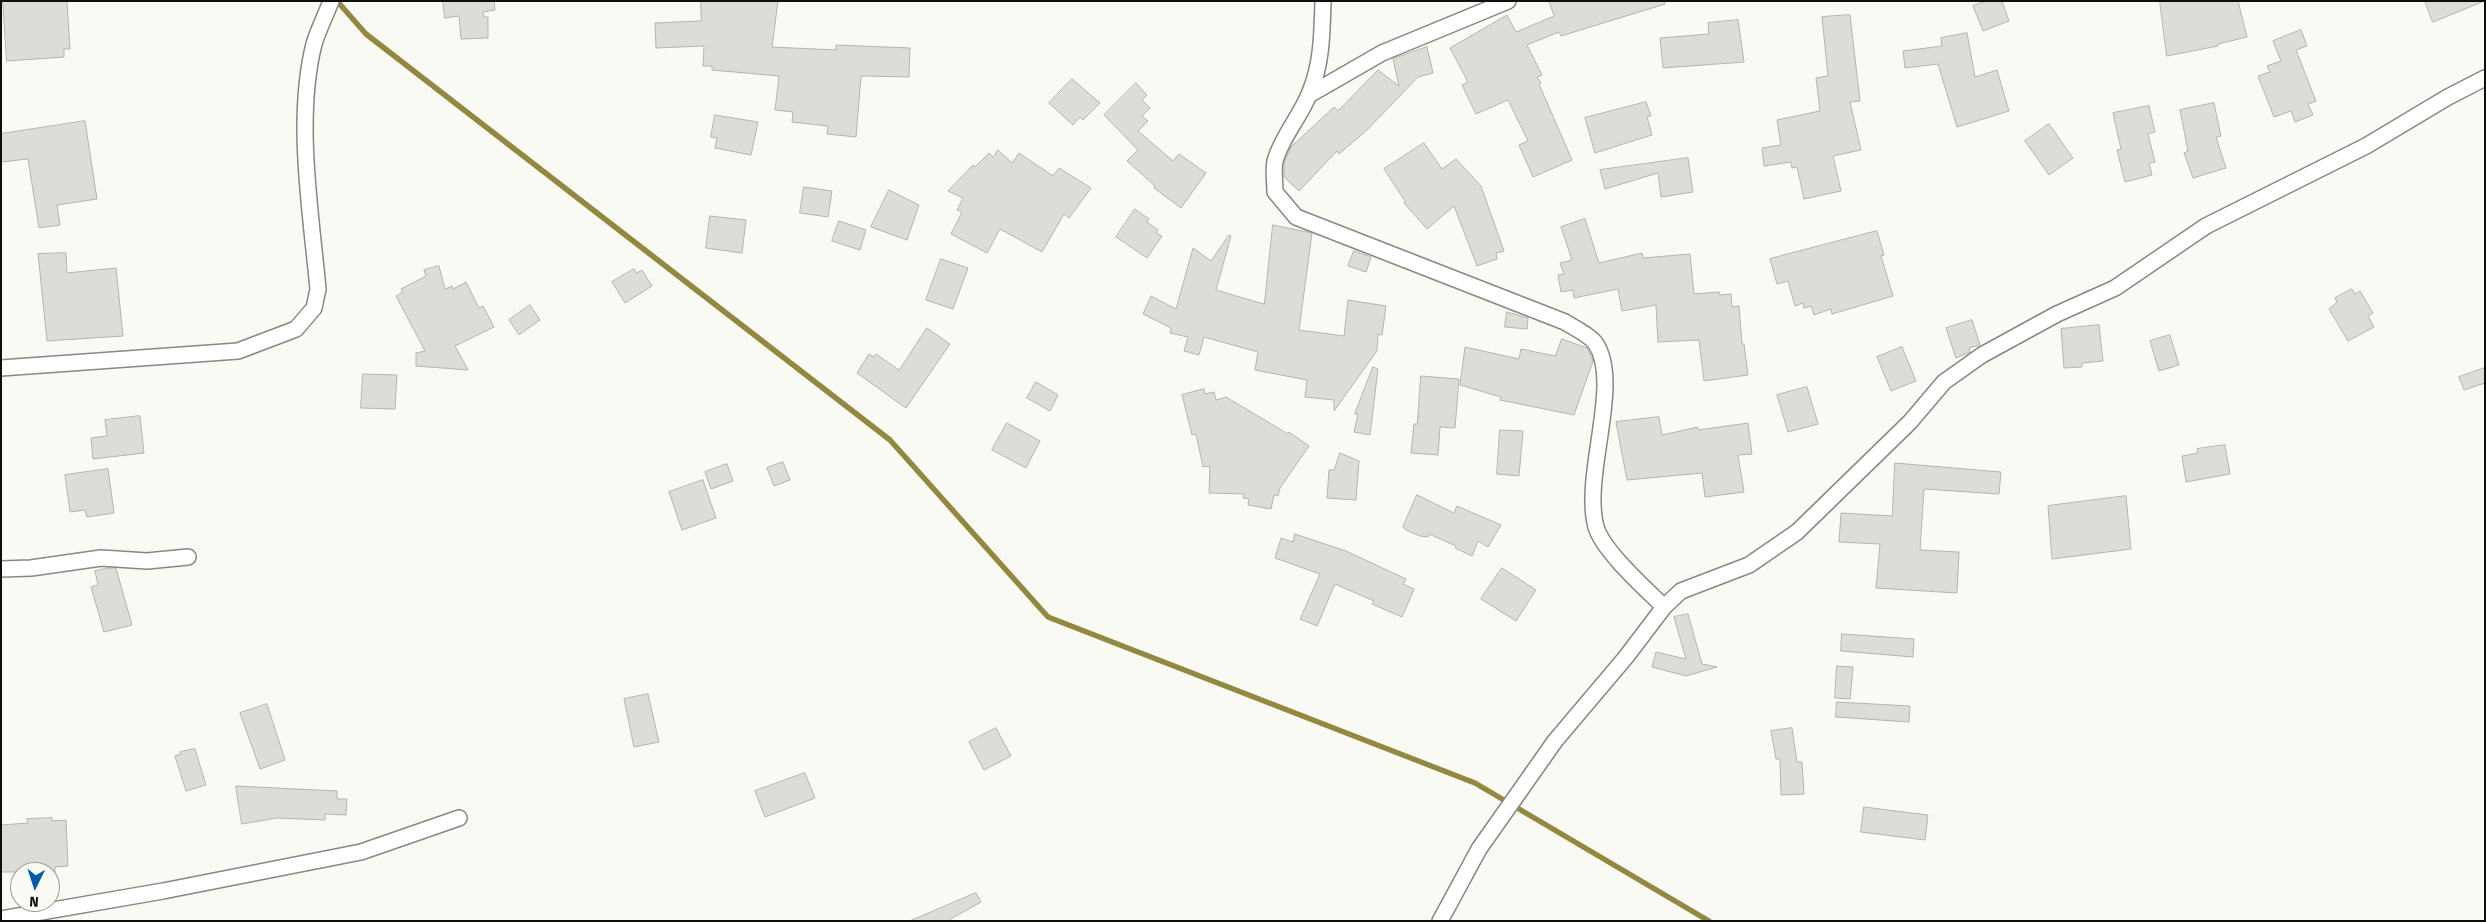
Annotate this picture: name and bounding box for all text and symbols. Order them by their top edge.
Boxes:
north arrow [10,862,60,912]
text: N [29,893,39,910]

